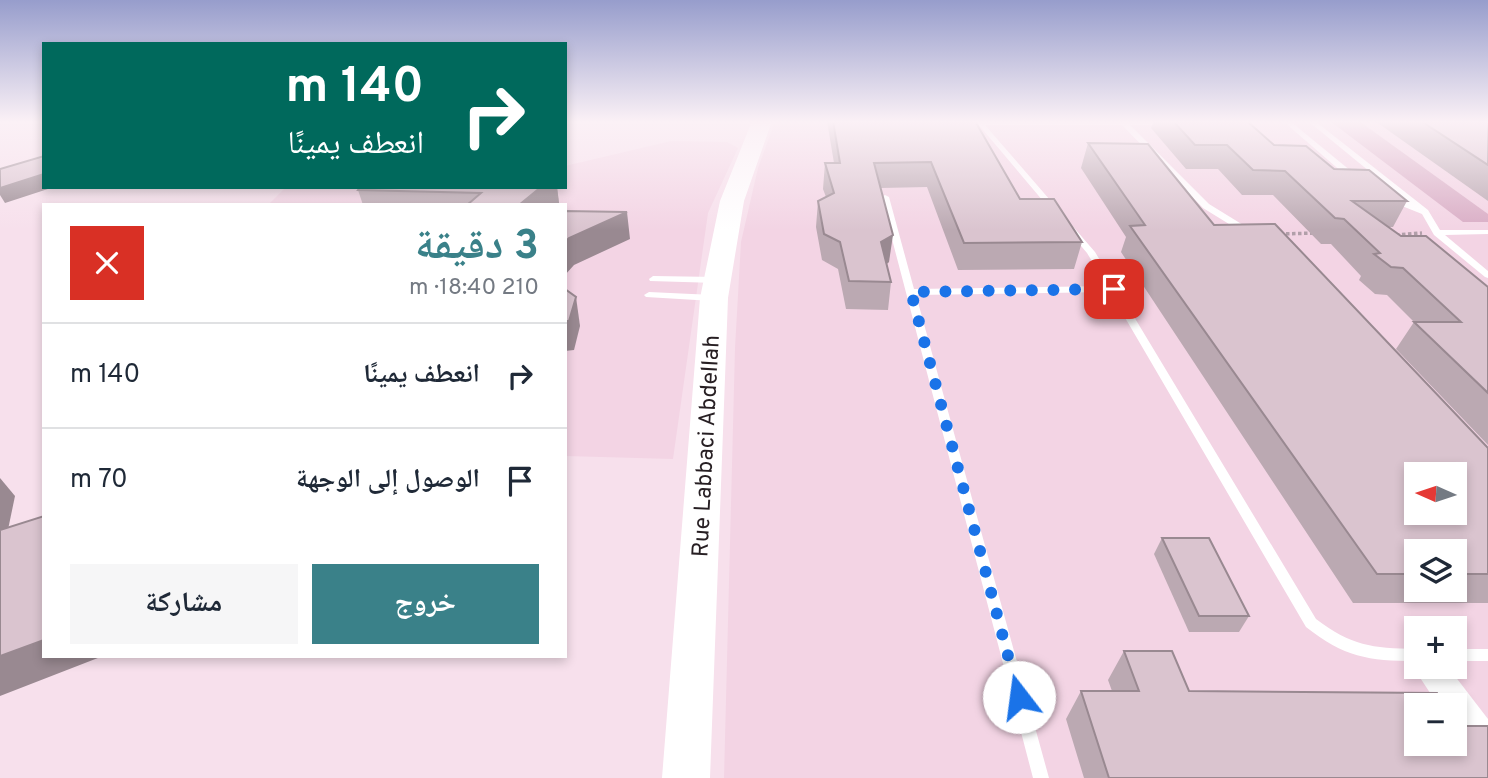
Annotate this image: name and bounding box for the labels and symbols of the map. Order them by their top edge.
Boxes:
pin [1084,259,1144,319]
street label: Rue Labbaci Abdellah [687,334,728,558]
north arrow [1404,462,1466,525]
position arrow [982,660,1056,734]

